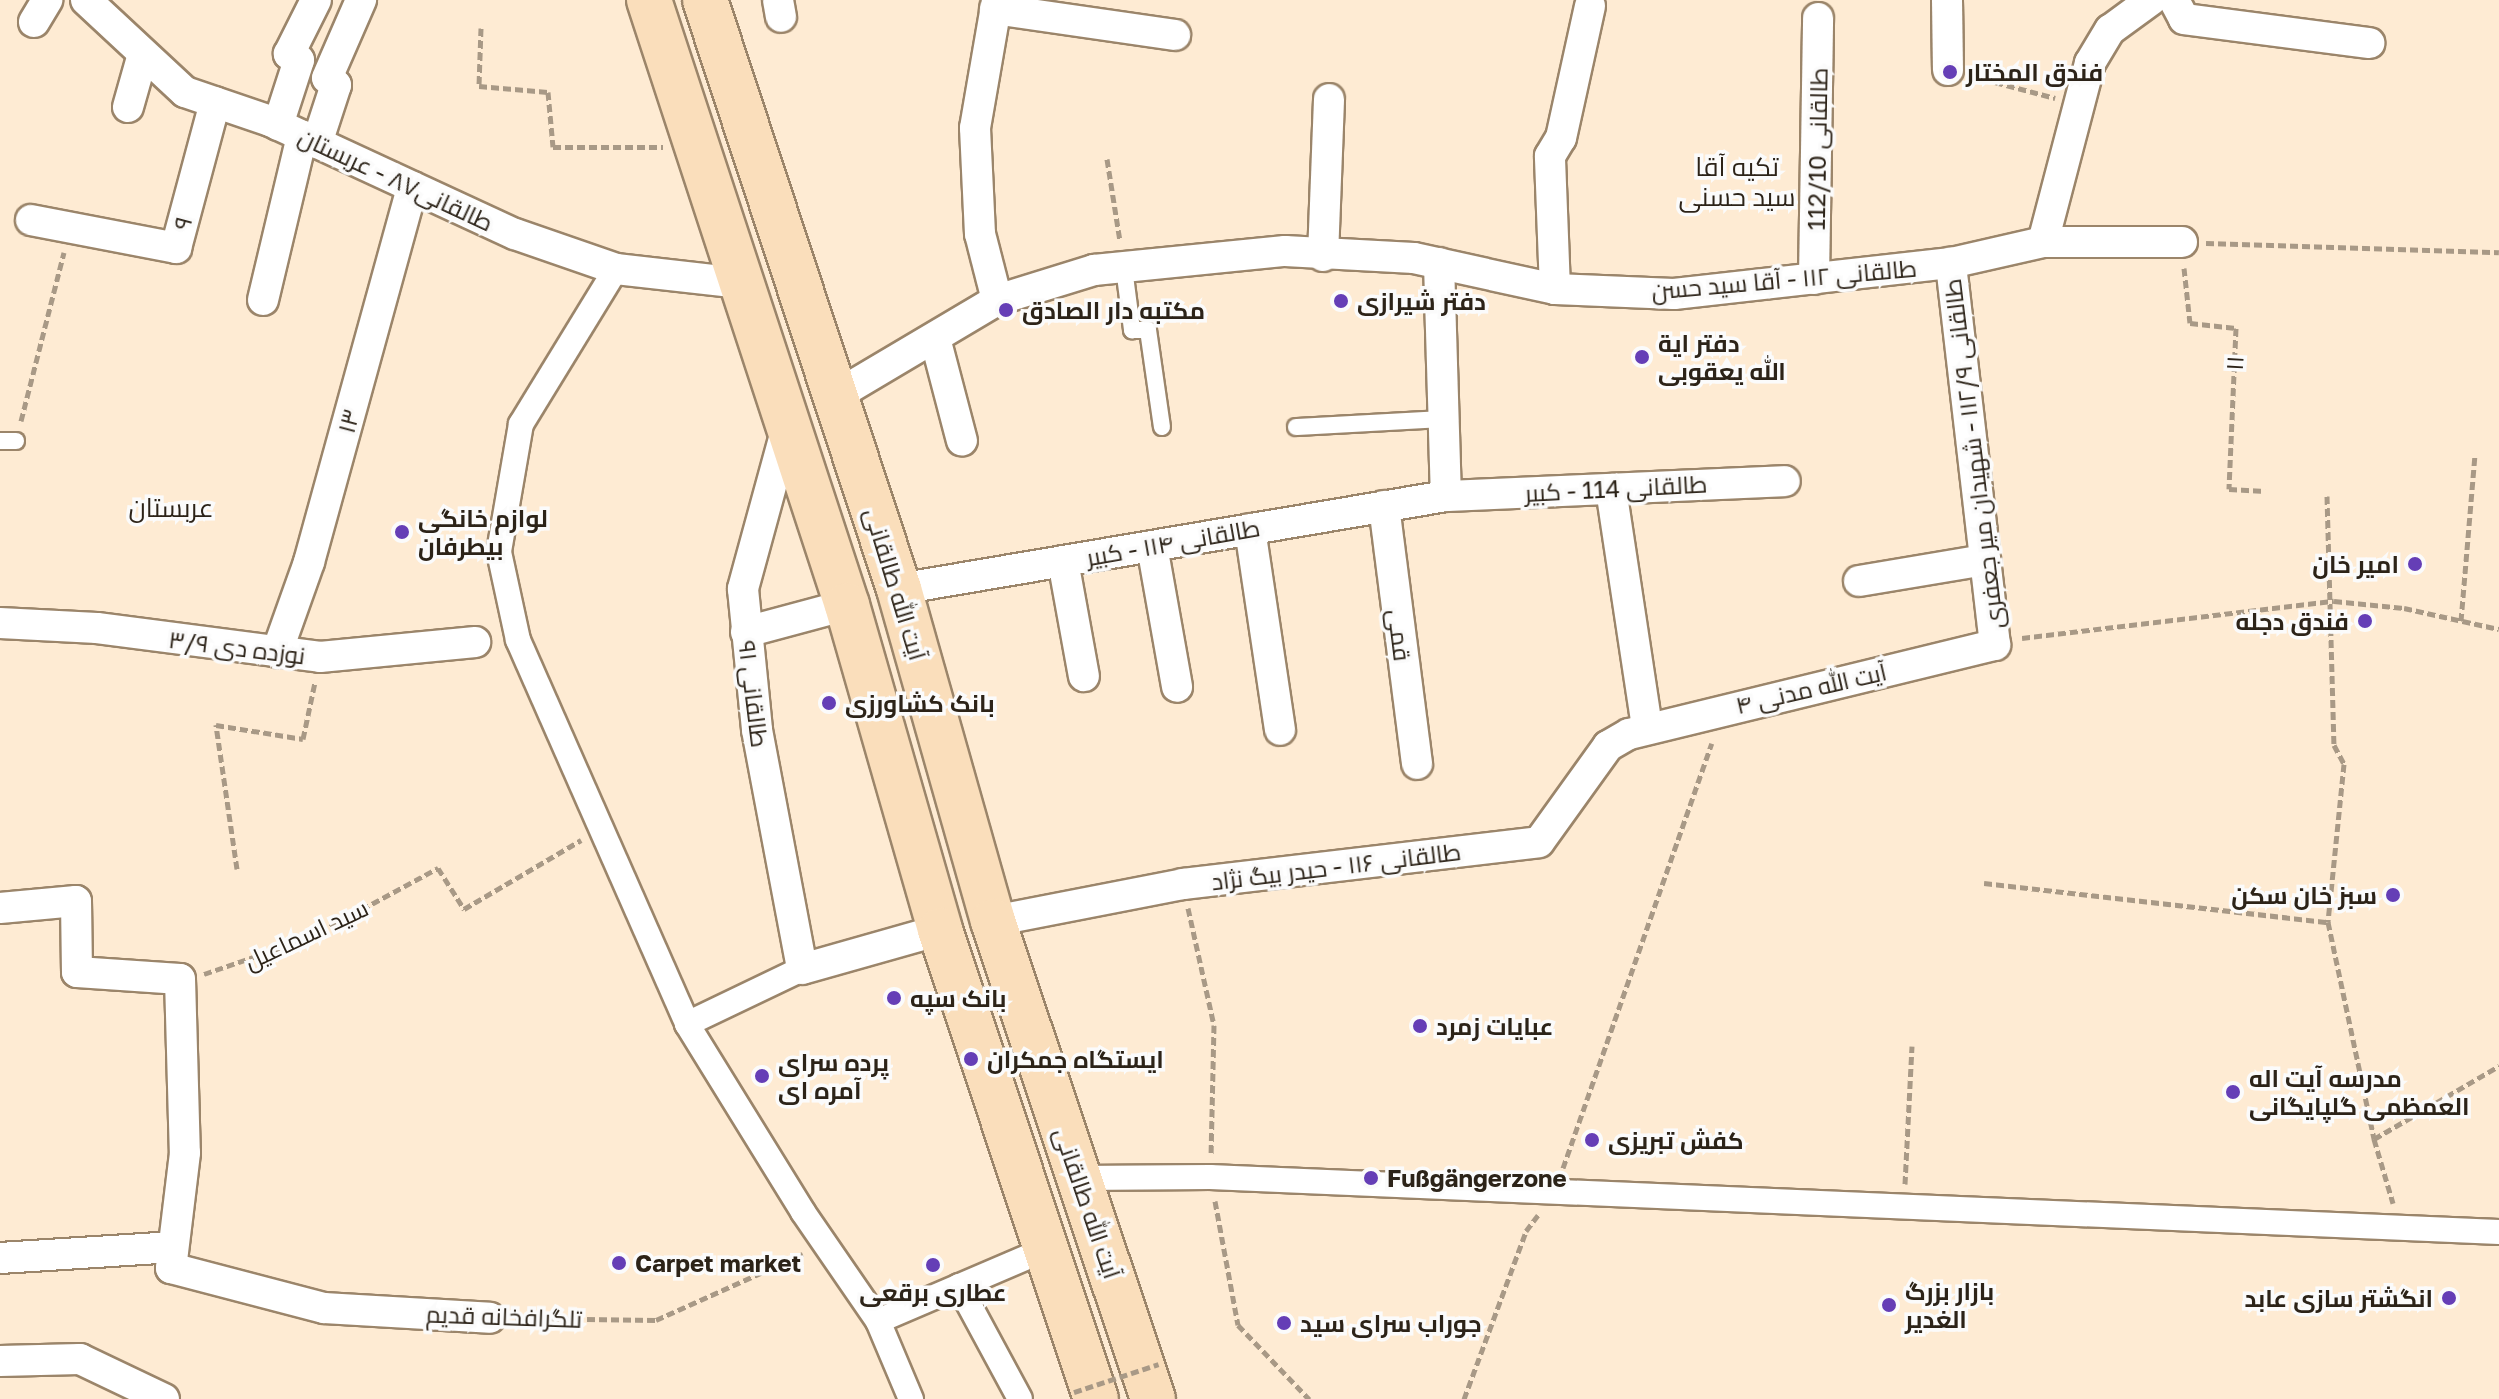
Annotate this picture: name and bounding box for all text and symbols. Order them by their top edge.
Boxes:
place label: فندق المختار [1966,58,2103,86]
marker: فندق المختار [1941,63,1959,81]
street label: طالقانی 112/10 [1801,67,1833,231]
street label: طالقانی۸۷ - عربستان [294,121,498,237]
district label: تکیه آقا سید حسنی [1679,151,1795,212]
street label: ۹ [166,213,198,233]
street label: طالقانی ۱۱۲ - آقا سید حسن [1650,253,1918,305]
street label: طالقانی ۱۱۲/۹ - شهیدان میر جعفری [1937,277,2009,631]
place label: دفتر شیرازی [1357,287,1486,315]
marker: دفتر شیرازی [1332,292,1350,310]
place label: مکتبه دار الصادق [1022,296,1205,324]
marker: مکتبه دار الصادق [997,301,1015,319]
place label: دفتر ایة الله یعقوبی [1658,329,1786,385]
marker: دفتر ایة الله یعقوبی [1633,348,1651,366]
street label: ۱۱ [2219,355,2249,371]
street label: ۱۳ [331,406,365,436]
street label: طالقانی 114 - کبیر [1524,469,1708,507]
district label: عربستان [128,492,214,524]
place label: لوازم خانگی بیطرفان [418,504,548,560]
street label: آیت الله طالقانی [859,504,933,664]
street label: طالقانی ۱۱۴ - کبیر [1084,513,1262,571]
marker: لوازم خانگی بیطرفان [393,523,411,541]
place label: امیر خان [2312,550,2399,578]
marker: امیر خان [2406,555,2424,573]
street label: قمی [1383,607,1417,663]
place label: فندق دجله [2235,607,2349,635]
marker: فندق دجله [2356,612,2374,630]
street label: نوزده دی ۳/۹ [167,624,307,670]
street label: طالقانی ۹۱ [733,639,775,749]
street label: ۴ آیت الله مدنی [1733,657,1889,719]
place label: بانک کشاورزی [845,689,995,717]
marker: بانک کشاورزی [820,694,838,712]
street label: طالقانی ۱۱۶ - حیدر بیگ نژاد [1210,836,1462,896]
place label: سبز خان سکن [2231,881,2377,909]
marker: سبز خان سکن [2384,886,2402,904]
street label: سید اسماعیل [239,893,373,975]
place label: بانک سپه [910,984,1007,1012]
marker: بانک سپه [885,989,903,1007]
place label: عبایات زمرد [1436,1012,1553,1040]
marker: عبایات زمرد [1411,1017,1429,1035]
place label: ایستگاه جمکران [987,1045,1164,1073]
place label: پرده سرای آمره ای [778,1048,889,1104]
marker: ایستگاه جمکران [962,1050,980,1068]
place label: مدرسه آیت اله العمظمی گلپایگانی [2249,1064,2469,1120]
marker: پرده سرای آمره ای [753,1067,771,1085]
marker: مدرسه آیت اله العمظمی گلپایگانی [2224,1083,2242,1101]
street label: آیت الله طالقانی [1049,1124,1127,1282]
place label: کفش تبریزی [1608,1126,1744,1154]
marker: کفش تبریزی [1583,1131,1601,1149]
place label: Fußgängerzone [1387,1164,1567,1192]
marker: Fußgängerzone [1362,1169,1380,1187]
place label: Carpet market [635,1249,801,1277]
marker: Carpet market [610,1254,628,1272]
marker: عطاری برقعی [924,1256,942,1274]
place label: بازار بزرگ الغدیر [1905,1277,1994,1333]
place label: عطاری برقعی [859,1278,1007,1306]
place label: انگشتر سازی عابد [2245,1284,2433,1312]
marker: انگشتر سازی عابد [2440,1289,2458,1307]
marker: بازار بزرگ الغدیر [1880,1296,1898,1314]
street label: تلگرافخانه قدیم [425,1299,583,1333]
place label: جوراب سرای سید [1300,1309,1482,1337]
marker: جوراب سرای سید [1275,1314,1293,1332]

